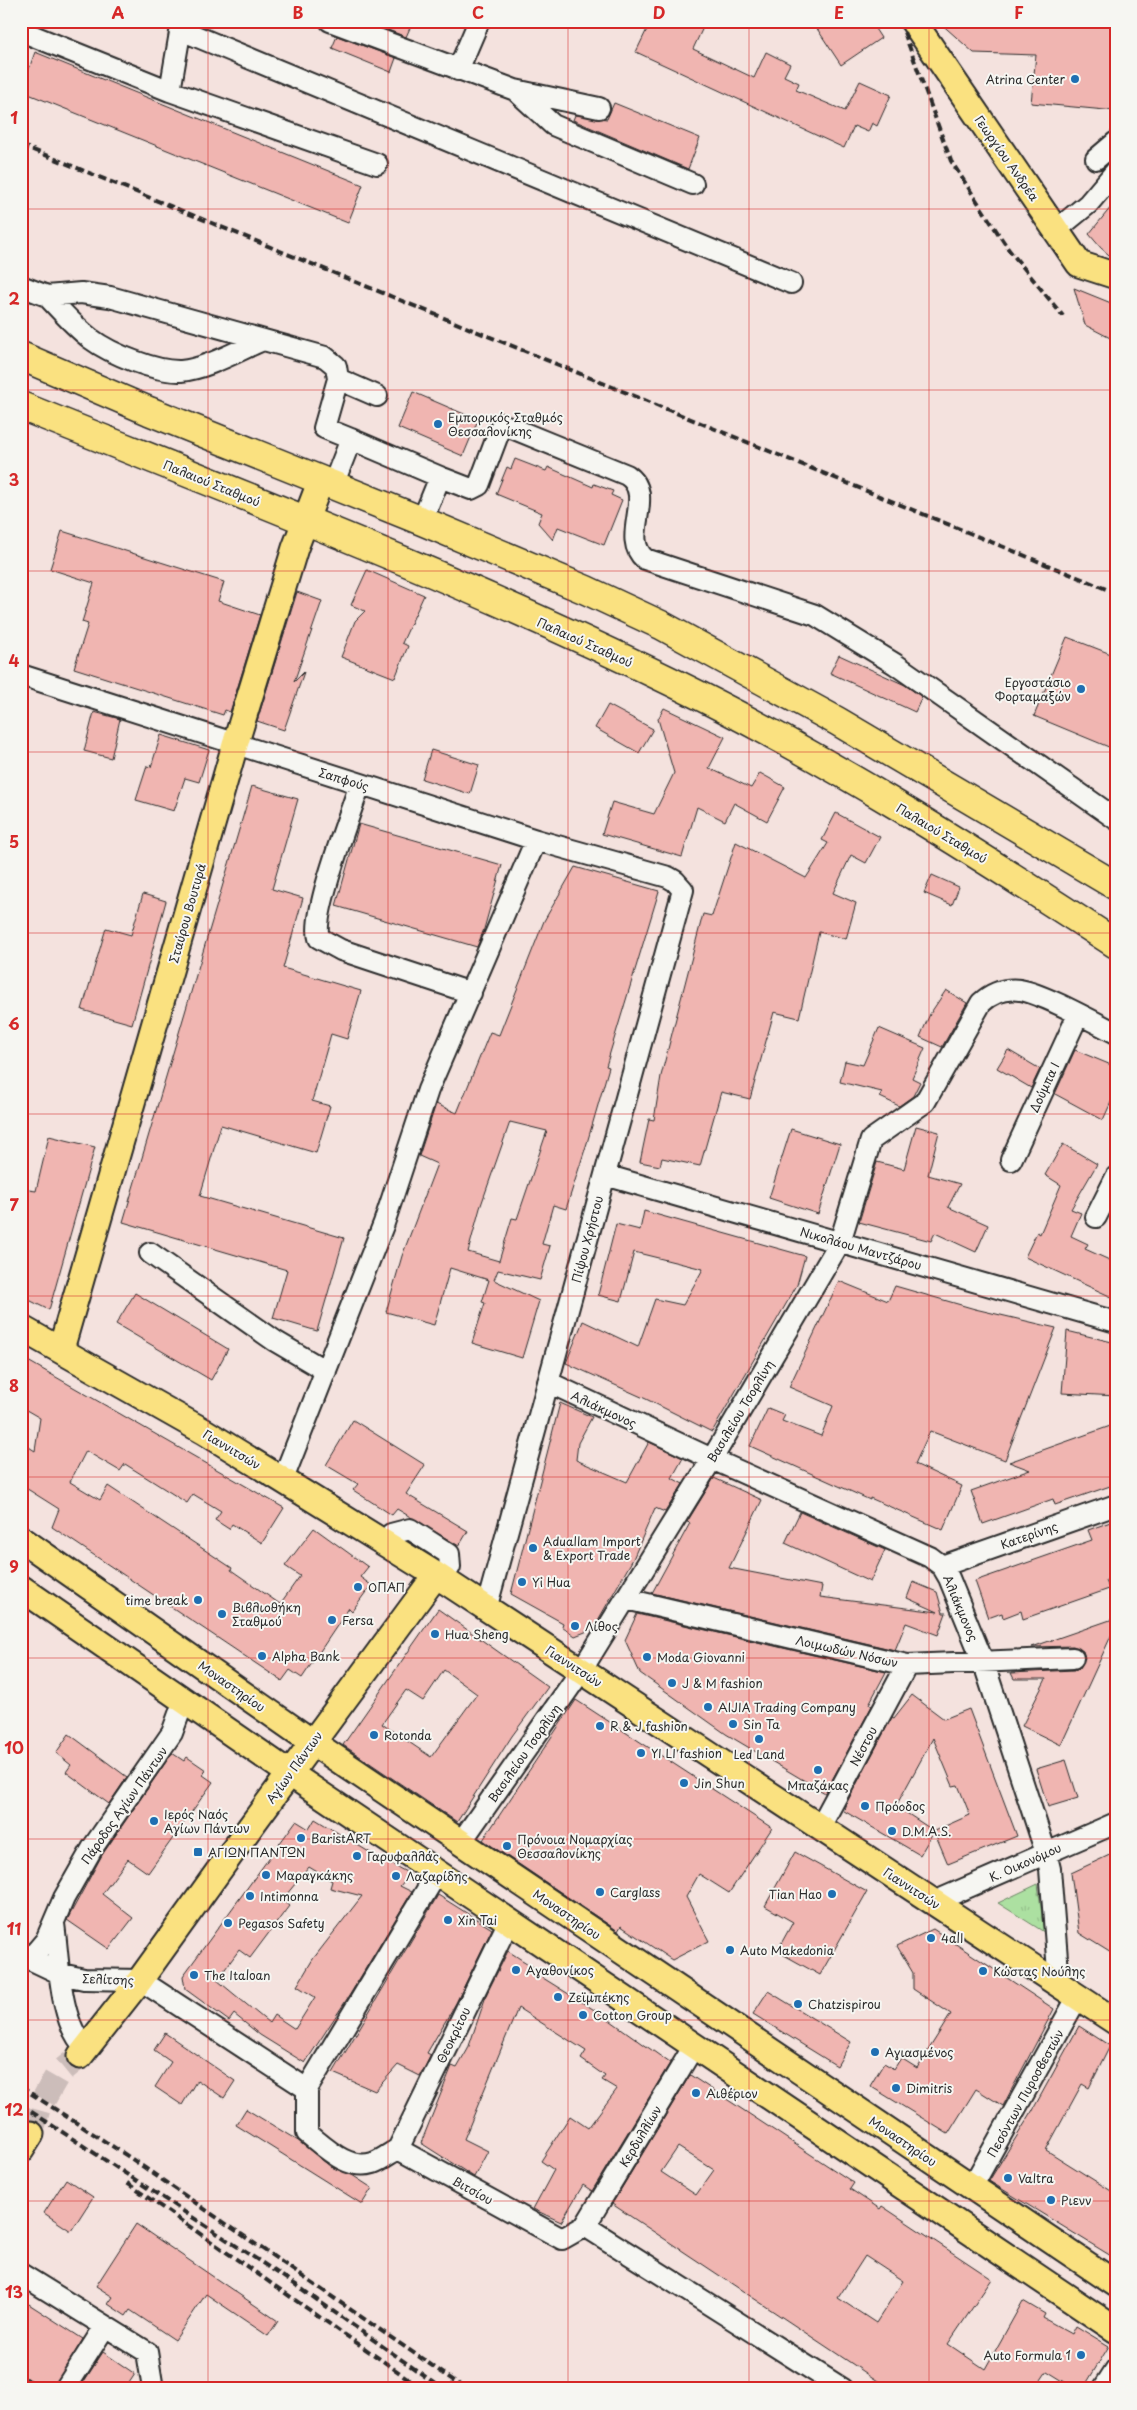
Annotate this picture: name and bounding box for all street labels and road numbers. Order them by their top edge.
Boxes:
street label: Γεωργίου Ανδρέα [971,111,1043,205]
street label: Παλαιού Σταθμού [161,455,263,511]
street label: Παλαιού Σταθμού [534,613,636,671]
street label: Σαπφούς [317,763,371,795]
street label: Παλαιού Σταθμού [893,799,991,867]
street label: Σταύρου Βουτυρά [164,861,210,965]
street label: Δούμπα Ι [1025,1059,1063,1115]
street label: Πίψου Χρήστου [567,1193,607,1284]
street label: Νικολάου Μαντζάρου [798,1222,924,1274]
street label: Βασιλείου Τσορλίνη [702,1356,778,1466]
street label: Αλιάκμονος [568,1386,640,1432]
street label: Γιαννιτσών [200,1425,264,1473]
street label: Κατερίνης [998,1517,1060,1553]
street label: Αλιάκμονος [939,1572,983,1644]
street label: Λοιμωδών Νόσων [794,1630,900,1672]
street label: Γιαννιτσών [542,1641,606,1691]
street label: Μοναστηρίου [195,1656,269,1716]
street label: Βασιλείου Τσορλίνη [483,1700,565,1806]
street label: Νέστου [845,1723,881,1769]
street label: Αγίων Πάντων [262,1727,326,1807]
street label: Πάροδος Αγίων Πάντων [76,1743,172,1867]
street label: Κ. Οικονόμου [986,1838,1064,1886]
street label: Γιαννιτσών [880,1863,944,1913]
street label: Μοναστηρίου [530,1885,605,1943]
street label: Σελίτσης [82,1969,134,1989]
street label: Θεοκρίτου [432,2004,474,2066]
street label: Πεσόντων Πυροσβεστών [982,2026,1068,2160]
street label: Κερδυλλίων [614,2102,666,2170]
street label: Μοναστηρίου [866,2112,941,2170]
street label: Βιτσίου [449,2171,497,2209]

